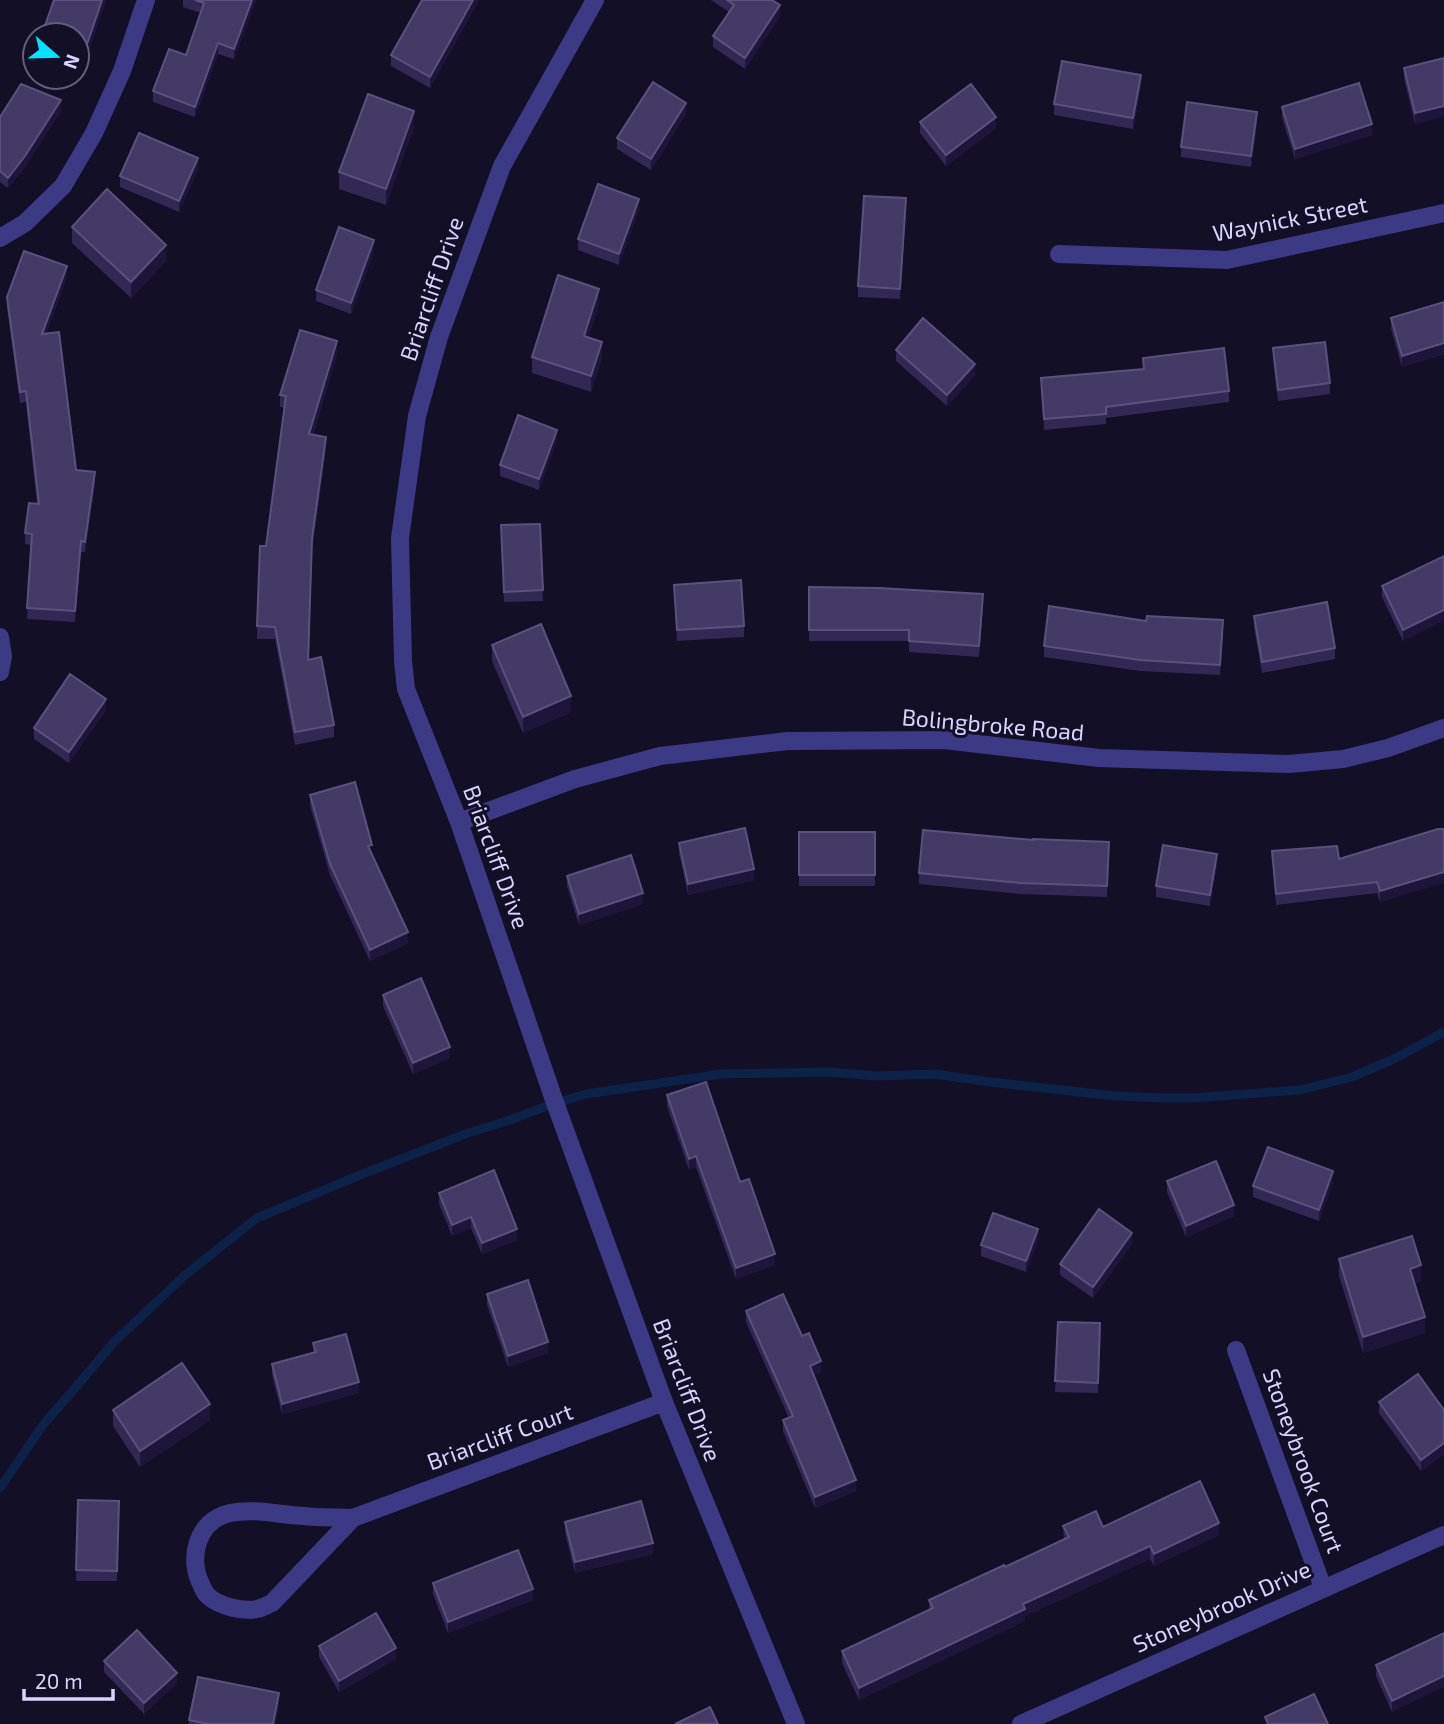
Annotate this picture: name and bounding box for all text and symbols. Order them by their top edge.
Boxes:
north arrow [21,21,91,91]
text: N [59,52,86,72]
street label: Waynick Street [1210,189,1370,247]
street label: Briarcliff Drive [393,213,469,364]
street label: Bolingbroke Road [901,702,1085,746]
street label: Briarcliff Drive [458,781,536,932]
street label: Briarcliff Drive [648,1314,728,1465]
street label: Stoneybrook Court [1258,1365,1350,1557]
street label: Briarcliff Court [423,1397,577,1475]
street label: Stoneybrook Drive [1128,1554,1315,1658]
scale bar [24,1658,114,1702]
text: 20 m [35,1668,83,1693]

